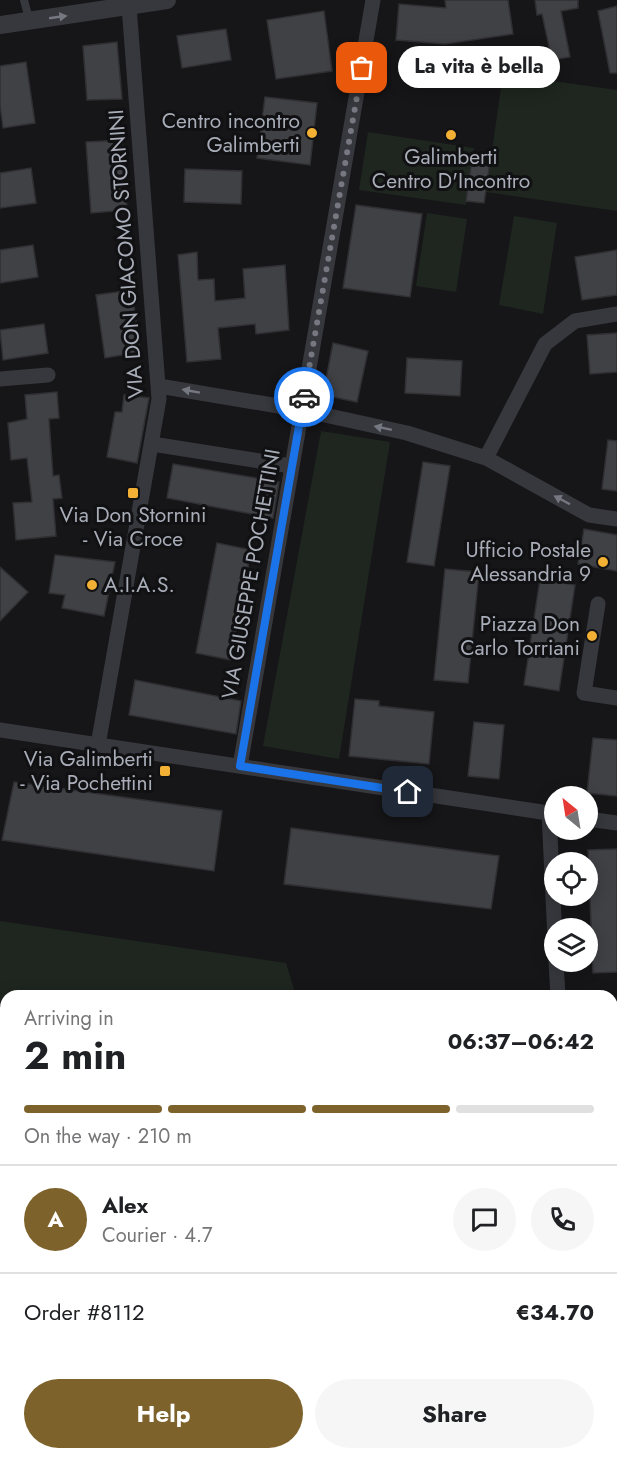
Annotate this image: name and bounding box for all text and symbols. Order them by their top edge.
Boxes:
one-way arrow [49,12,68,21]
pin [336,42,387,93]
callout: La vita è bella [398,47,560,89]
icon: bag [345,51,378,84]
text: La vita è bella [414,52,544,81]
place label: Centro incontro Galimberti [162,106,300,160]
street label: VIA DON GIACOMO STORNINI [101,109,151,399]
marker: Centro incontro Galimberti [305,126,319,140]
marker: Galimberti Centro D'Incontro [444,128,458,142]
place label: Galimberti Centro D'Incontro [372,142,530,196]
courier [274,367,334,427]
icon: car [288,381,321,414]
one-way arrow [181,387,200,396]
one-way arrow [373,423,392,432]
street label: VIA GIUSEPPE POCHETTINI [214,447,288,701]
marker: Via Don Stornini - Via Croce [126,486,140,500]
one-way arrow [554,495,571,505]
place label: Via Don Stornini - Via Croce [60,500,206,554]
place label: Ufficio Postale Alessandria 9 [466,535,591,589]
marker: Ufficio Postale Alessandria 9 [596,555,610,569]
place label: A.I.A.S. [104,570,175,600]
marker: A.I.A.S. [85,578,99,592]
place label: Piazza Don Carlo Torriani [460,609,580,663]
marker: Piazza Don Carlo Torriani [585,629,599,643]
place label: Via Galimberti - Via Pochettini [20,744,153,798]
marker: Via Galimberti - Via Pochettini [158,764,172,778]
pin [382,766,433,817]
icon: home [391,775,424,808]
north arrow [544,786,598,840]
map controls [544,786,598,972]
button: locate [544,852,598,906]
button: layers [544,918,598,972]
text: Arriving in [24,1004,114,1033]
text: 06:37–06:42 [448,1025,594,1057]
text: 2 min [24,1027,126,1084]
text: On the way · 210 m [24,1122,192,1151]
button: chat [453,1188,516,1251]
button: phone [531,1188,594,1251]
text: Alex [102,1189,148,1221]
text: A [47,1203,64,1235]
text: Courier · 4.7 [102,1221,213,1250]
text: Order #8112 [24,1296,145,1328]
text: €34.70 [516,1296,594,1328]
button: Help [24,1379,303,1448]
button: Share [315,1379,594,1448]

